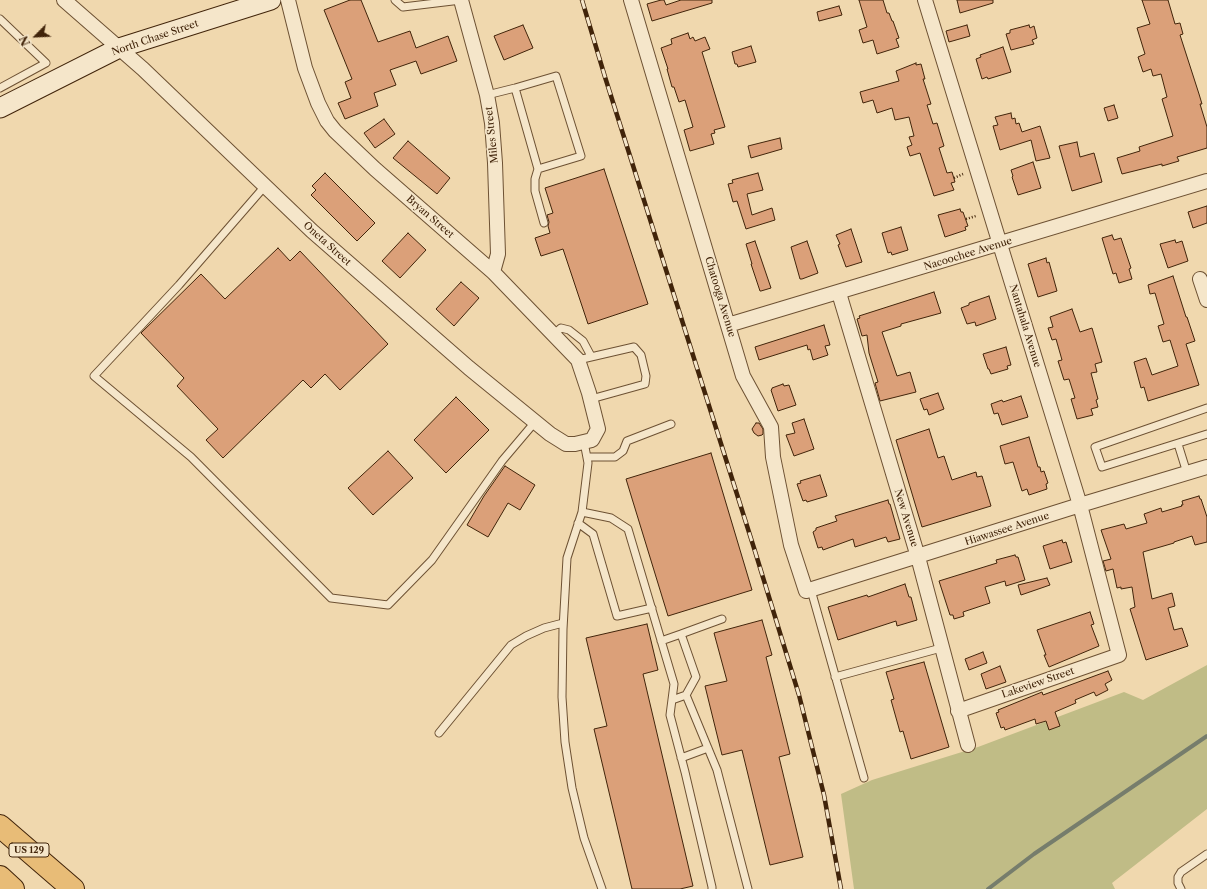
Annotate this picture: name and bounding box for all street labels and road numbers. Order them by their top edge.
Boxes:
street label: North Chase Street [110,18,200,58]
street label: Miles Street [483,106,501,164]
street label: Bryan Street [404,193,456,241]
street label: Oneta Street [301,219,353,269]
street label: Nacoochee Avenue [922,235,1014,273]
street label: Chatooga Avenue [702,255,738,339]
street label: Nantahala Avenue [1007,283,1043,369]
street label: New Avenue [891,488,921,548]
street label: Hiawassee Avenue [963,510,1051,548]
street label: Lakeview Street [1000,665,1076,701]
road number: US 129 [9,843,49,857]

